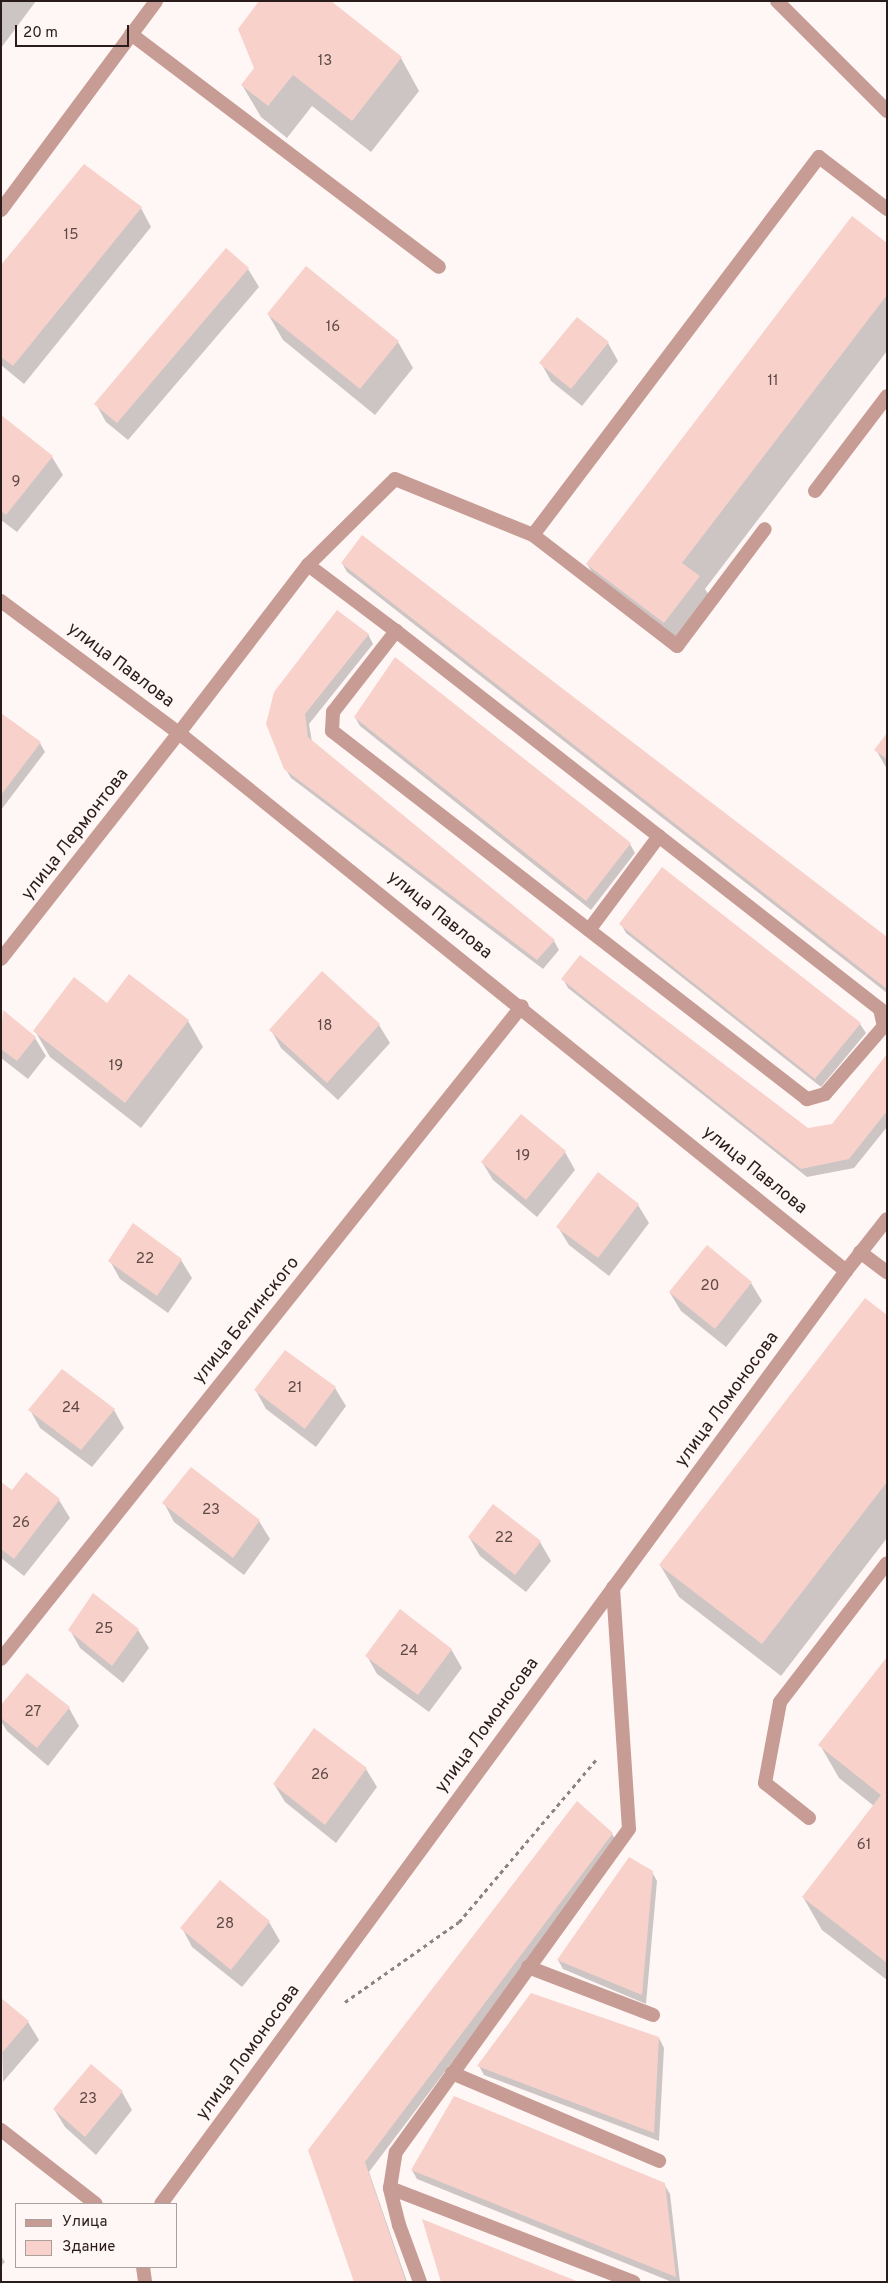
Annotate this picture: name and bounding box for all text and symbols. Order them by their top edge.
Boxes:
scale bar [18,15,131,47]
text: 20 m [23,24,58,43]
house number: 13 [318,53,332,71]
house number: 15 [64,227,78,245]
house number: 16 [326,319,340,337]
house number: 11 [767,373,779,391]
house number: 9 [12,474,20,492]
street label: улица Павлова [62,619,178,713]
street label: улица Лермонтова [18,765,134,905]
street label: улица Павлова [382,867,496,965]
house number: 18 [318,1018,332,1036]
house number: 19 [109,1058,123,1076]
street label: улица Павлова [697,1122,811,1220]
house number: 19 [516,1148,530,1166]
house number: 22 [136,1251,154,1269]
street label: улица Белинского [189,1253,305,1389]
house number: 20 [701,1278,719,1296]
street label: улица Ломоносова [672,1328,784,1472]
house number: 21 [288,1380,302,1398]
house number: 24 [62,1400,80,1418]
house number: 23 [202,1502,220,1520]
house number: 26 [12,1515,30,1533]
house number: 22 [495,1530,513,1548]
house number: 25 [95,1621,113,1639]
house number: 24 [400,1643,418,1661]
street label: улица Ломоносова [432,1654,544,1798]
house number: 27 [25,1704,41,1722]
house number: 26 [311,1767,329,1785]
house number: 61 [857,1837,871,1855]
house number: 28 [216,1916,234,1934]
street label: улица Ломоносова [193,1981,305,2125]
house number: 23 [79,2091,97,2109]
legend [15,2203,178,2268]
text: Улица [62,2213,107,2232]
text: Здание [62,2238,115,2257]

